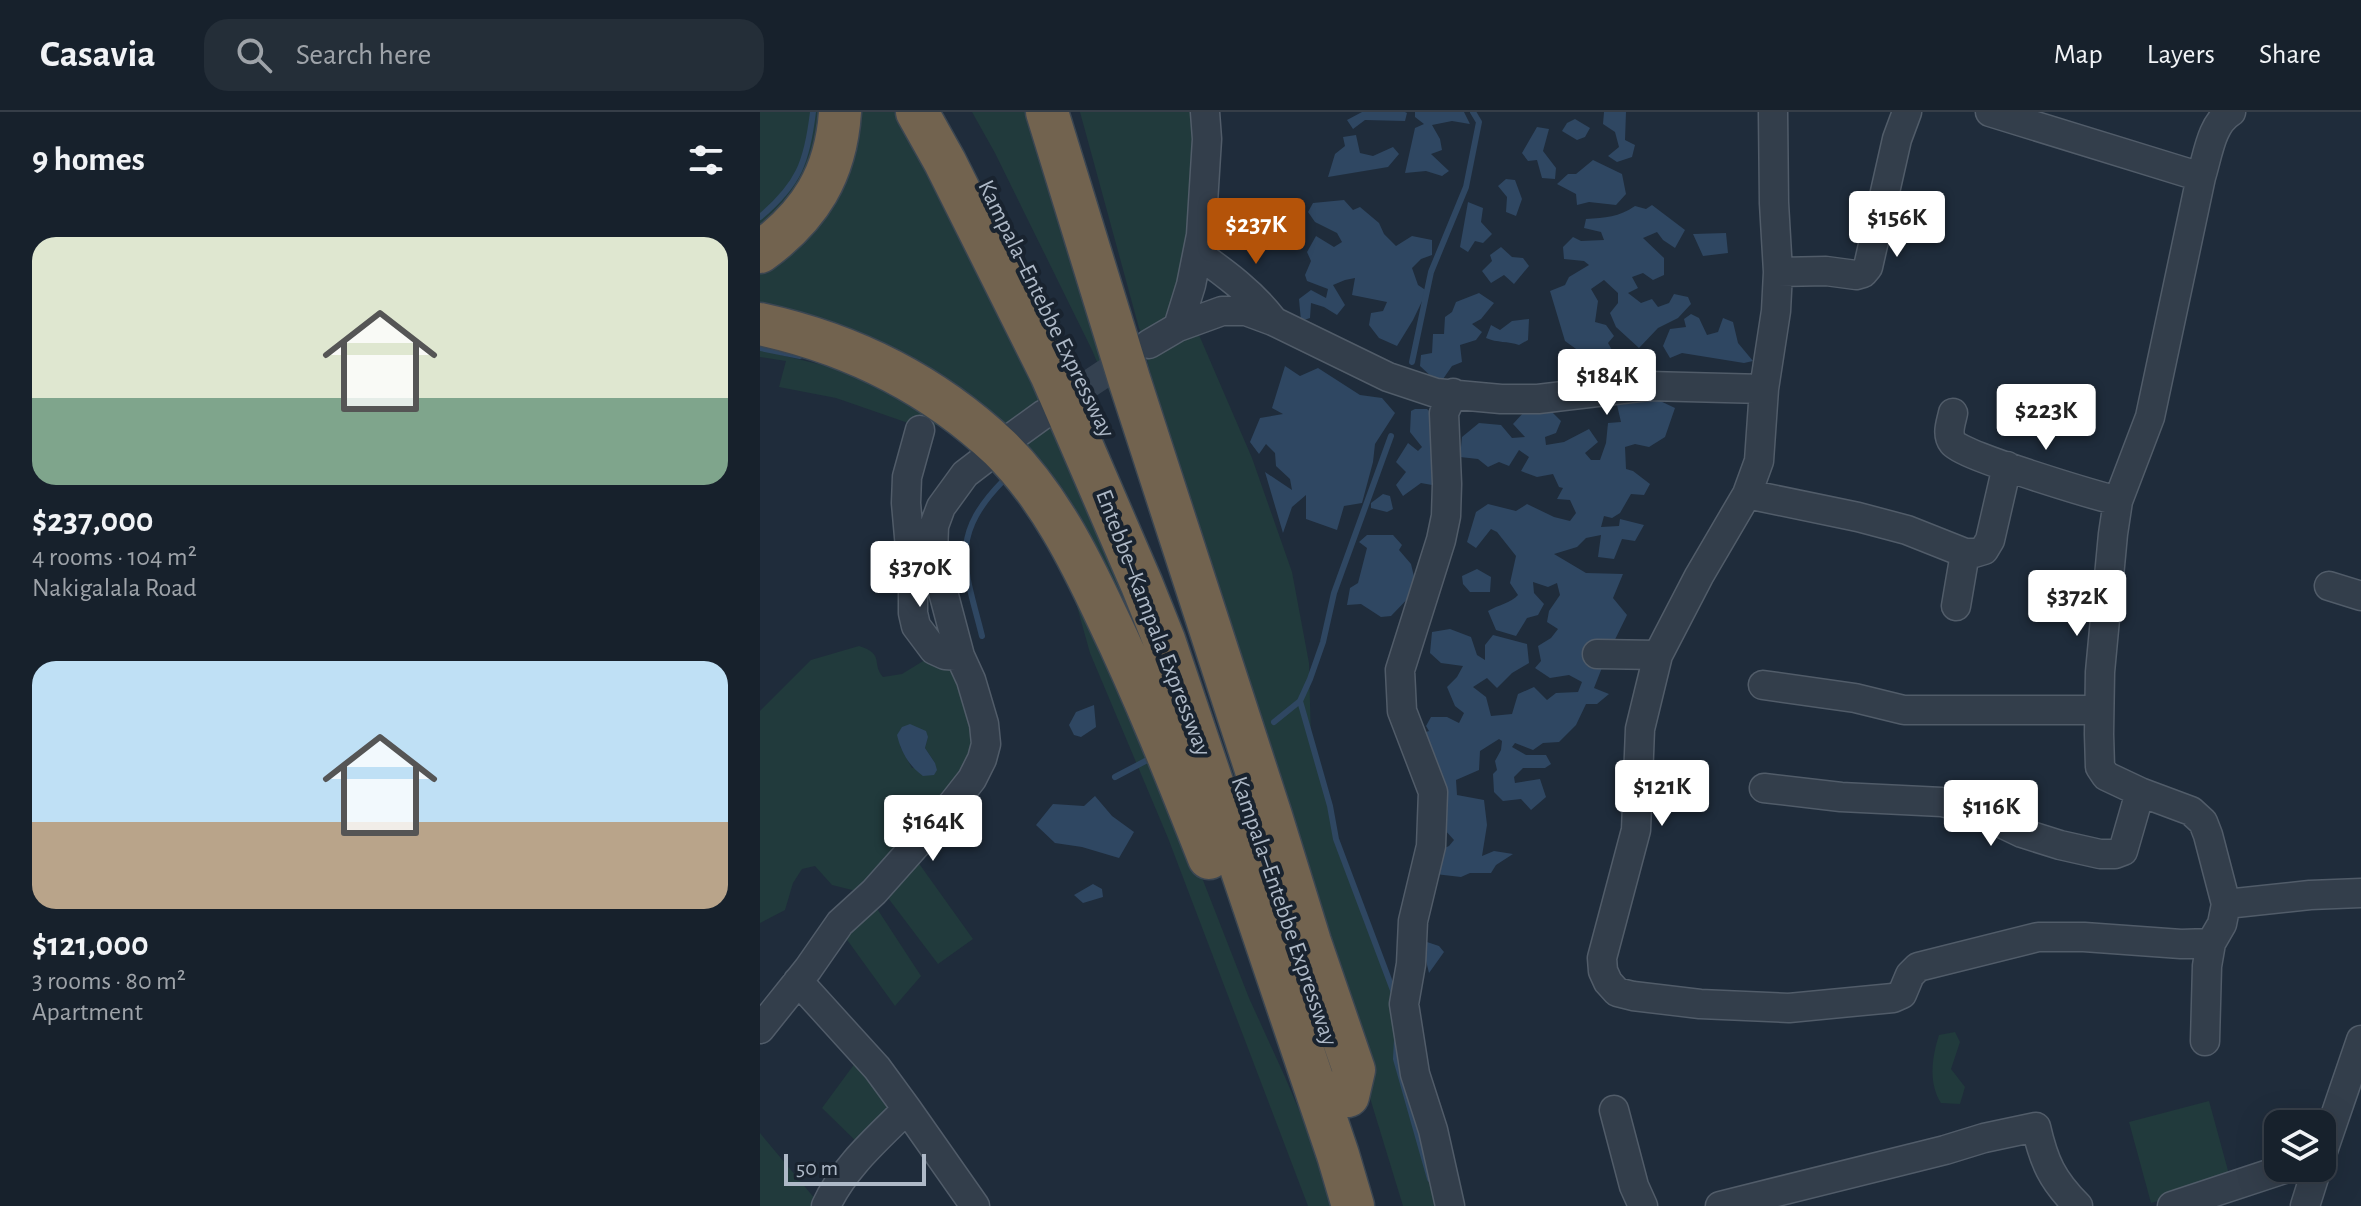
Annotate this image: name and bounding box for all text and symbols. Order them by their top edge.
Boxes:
search box [204,19,764,91]
icon: search [232,33,276,77]
text: Casavia [40,36,156,74]
text: Search here [296,40,431,70]
text: Map [2054,41,2103,69]
text: Layers [2147,41,2215,69]
text: Share [2259,41,2321,69]
icon: filters [684,138,728,182]
text: 9 homes [32,143,145,177]
street label: Kampala–Entebbe Expressway [973,177,1119,441]
pin: $156K [1841,191,1953,259]
pin: $237K [1200,198,1312,266]
text: $156K [1867,204,1927,230]
text: $237K [1225,211,1287,237]
icon: home [308,289,452,433]
pin: $184K [1551,349,1663,417]
text: $184K [1576,362,1638,388]
pin: $223K [1990,384,2102,452]
text: $223K [2015,397,2077,423]
street label: Entebbe–Kampala Expressway [1091,487,1215,759]
text: $237,000 [32,504,154,538]
pin: $370K [864,541,976,609]
text: 4 rooms · 104 m² [32,544,197,570]
text: $370K [889,554,951,580]
pin: $372K [2021,570,2133,638]
text: Nakigalala Road [32,575,197,601]
text: $372K [2046,583,2108,609]
icon: home [308,713,452,857]
pin: $121K [1606,760,1718,828]
street label: Kampala–Entebbe Expressway [1227,773,1341,1049]
text: $121K [1633,773,1691,799]
pin: $116K [1935,780,2047,848]
text: $116K [1962,793,2020,819]
pin: $164K [877,795,989,863]
text: $164K [902,808,964,834]
text: $121,000 [32,928,149,962]
text: 3 rooms · 80 m² [32,968,186,994]
text: Apartment [32,999,143,1025]
map controls [2264,1110,2336,1182]
button: layers [2264,1110,2336,1182]
scale bar [784,1150,926,1186]
text: 50 m [796,1157,838,1179]

